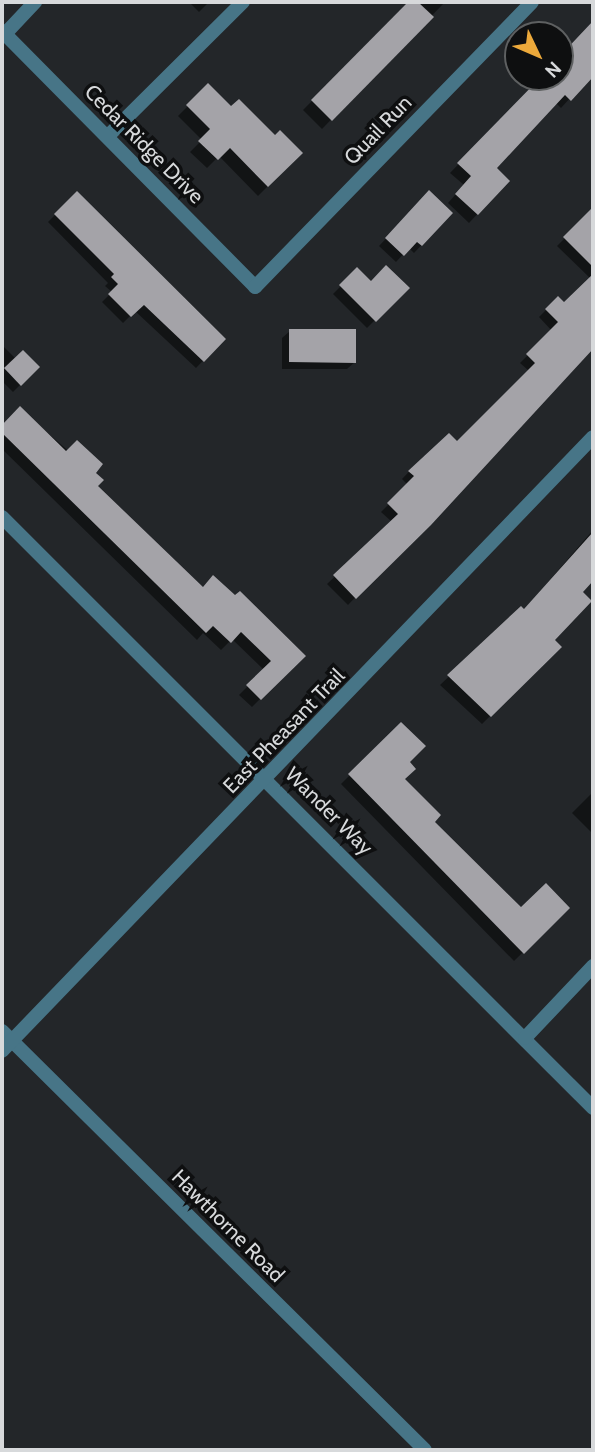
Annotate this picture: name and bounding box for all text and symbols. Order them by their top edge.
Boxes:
north arrow [504,21,574,91]
text: N [540,57,566,82]
street label: Cedar Ridge Drive [79,79,209,209]
street label: Quail Run [339,90,417,170]
street label: East Pheasant Trail [218,663,350,799]
street label: Wander Way [280,762,378,860]
street label: Hawthorne Road [166,1164,290,1288]

